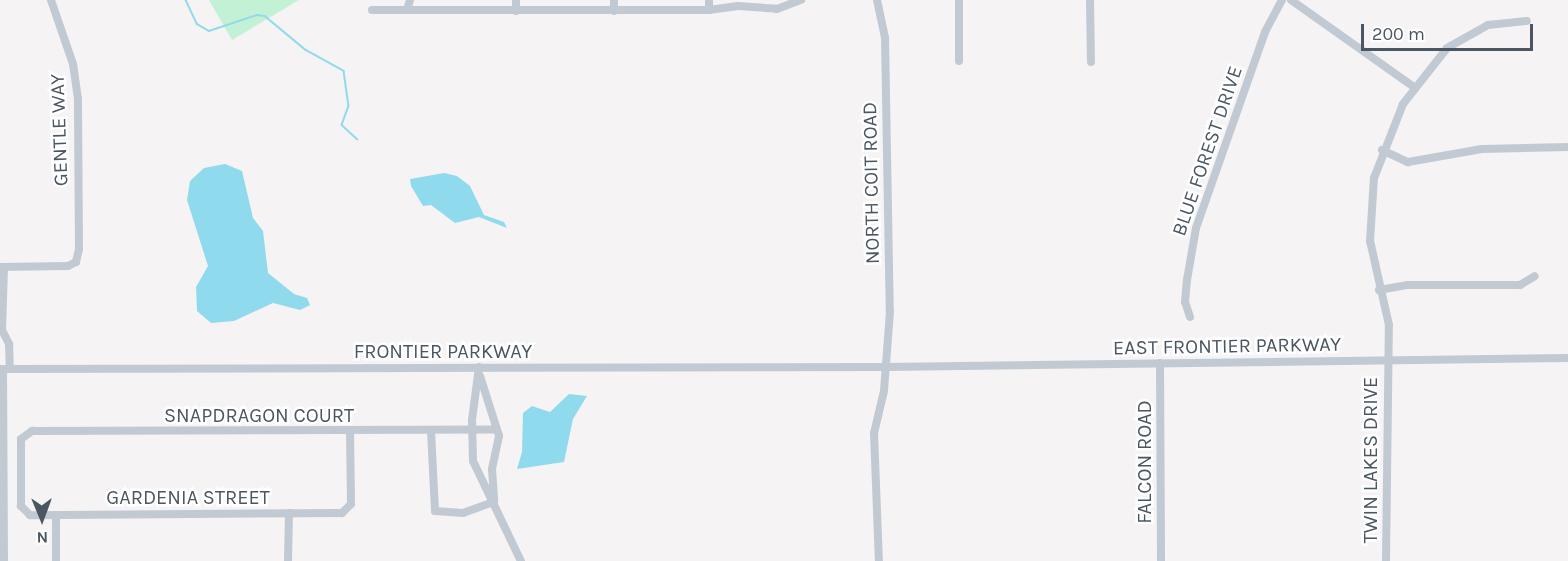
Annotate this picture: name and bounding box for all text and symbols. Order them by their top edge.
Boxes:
scale bar [1364,12,1536,50]
text: 200 m [1372,23,1425,45]
street label: BLUE FOREST DRIVE [1167,63,1247,239]
street label: GENTLE WAY [45,73,73,187]
street label: NORTH COIT ROAD [858,102,884,264]
street label: EAST FRONTIER PARKWAY [1113,332,1341,360]
street label: FRONTIER PARKWAY [354,339,532,363]
street label: TWIN LAKES DRIVE [1358,377,1382,543]
street label: FALCON ROAD [1132,400,1156,524]
street label: SNAPDRAGON COURT [164,403,354,427]
street label: GARDENIA STREET [106,485,270,509]
north arrow [12,489,72,549]
text: N [36,528,48,547]

